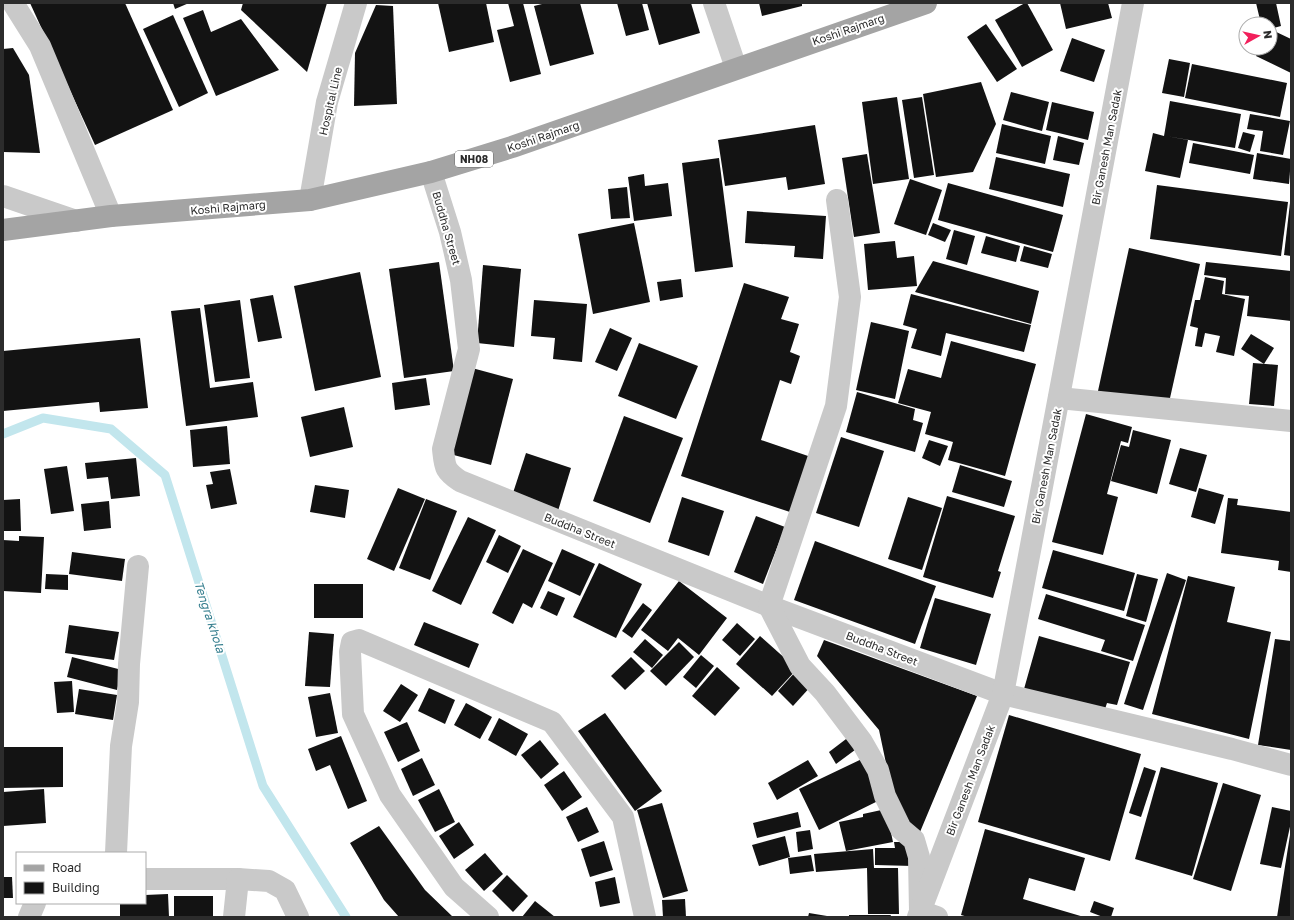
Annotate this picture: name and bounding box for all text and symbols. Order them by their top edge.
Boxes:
street label: Koshi Rajmarg [810,11,886,47]
north arrow [1238,16,1278,56]
text: N [1261,29,1275,40]
street label: Hospital Line [316,66,344,136]
street label: Bir Ganesh Man Sadak [1088,88,1124,206]
street label: Koshi Rajmarg [505,118,581,154]
road number: NH08 [455,151,493,167]
street label: Buddha Street [430,190,464,266]
street label: Koshi Rajmarg [190,197,266,217]
street label: Bir Ganesh Man Sadak [1028,407,1064,525]
street label: Buddha Street [542,510,618,550]
water label: Tengra khola [191,579,229,656]
street label: Buddha Street [844,628,920,668]
street label: Bir Ganesh Man Sadak [943,723,997,837]
legend [16,852,146,904]
text: Road [52,860,81,875]
text: Building [52,880,100,895]

